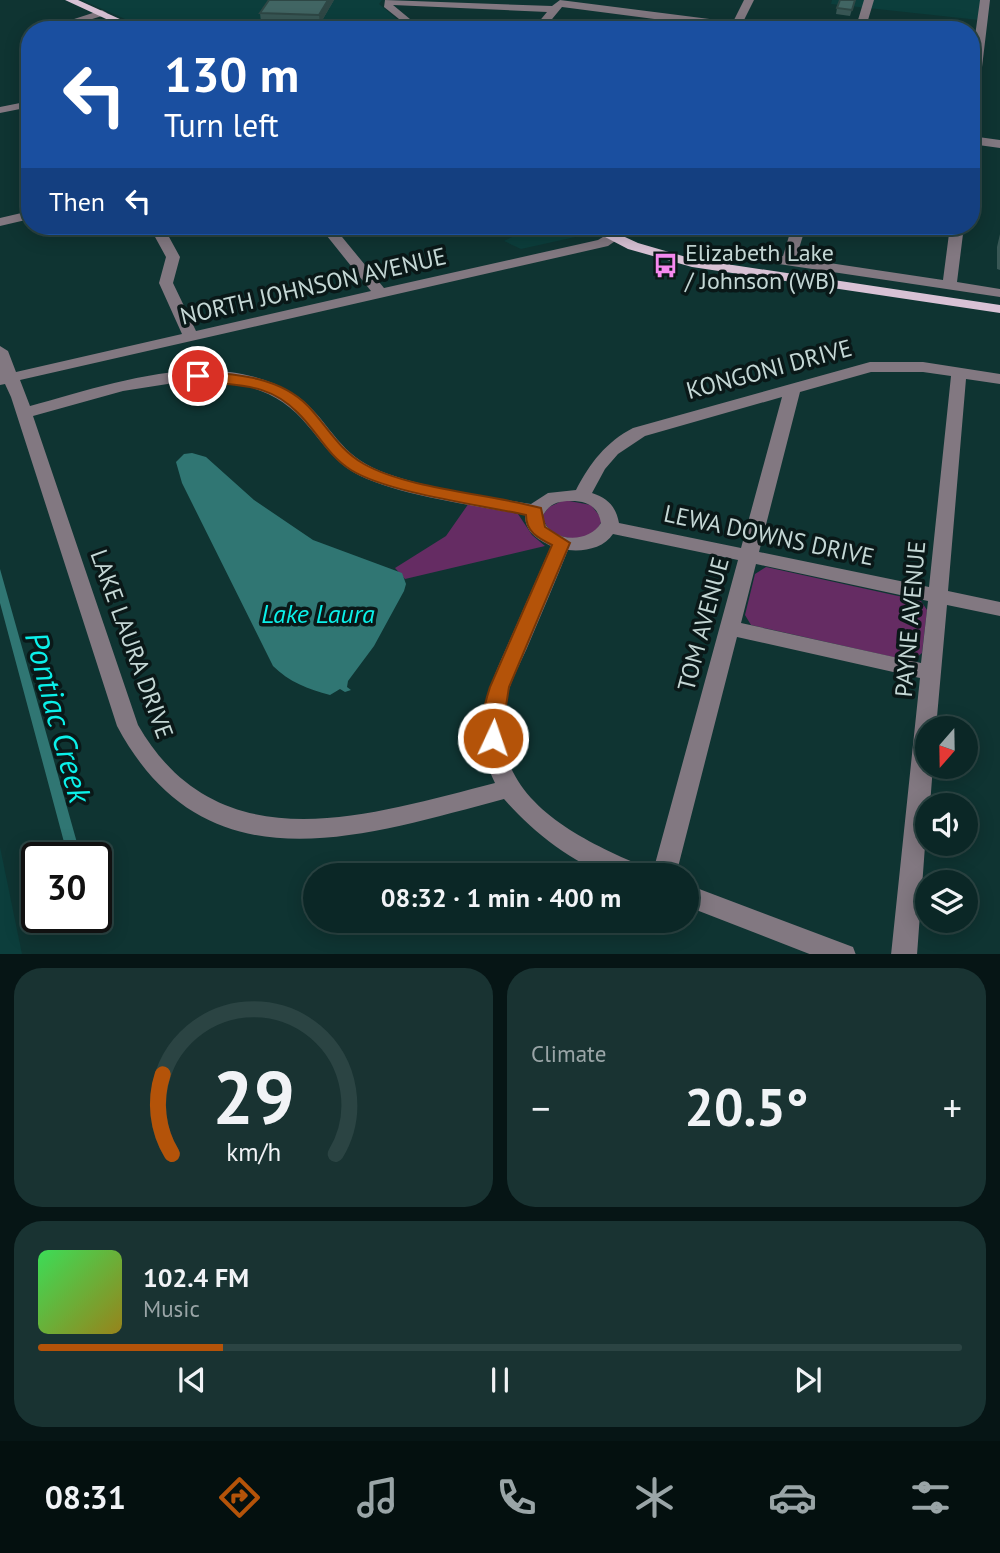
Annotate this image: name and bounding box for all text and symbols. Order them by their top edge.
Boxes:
text: 130 m [164,42,299,106]
icon: left [49,49,140,140]
text: Turn left [164,104,279,146]
icon: left [119,182,157,220]
text: Then [49,185,105,218]
place label: Elizabeth Lake / Johnson (WB) [684,237,836,296]
street label: NORTH JOHNSON AVENUE [177,240,449,332]
bus stop icon: Elizabeth Lake / Johnson (WB) [651,252,679,280]
street label: KONGONI DRIVE [683,332,855,406]
pin [168,346,228,406]
icon: arrive [179,357,217,395]
street label: LEWA DOWNS DRIVE [661,498,877,572]
street label: PAYNE AVENUE [888,540,932,698]
street label: LAKE LAURA DRIVE [83,545,181,743]
street label: TOM AVENUE [670,554,736,694]
water label: Lake Laura [261,597,375,630]
water label: Pontiac Creek [16,627,102,809]
position arrow [456,701,530,775]
north arrow [915,716,978,779]
map controls [915,716,978,933]
button: sound [915,793,978,856]
speed limit sign: 30 [21,842,112,933]
button: layers [915,870,978,933]
text: 08:32 · 1 min · 400 m [381,881,621,914]
text: Climate [531,1039,606,1068]
text: 29 [212,1050,295,1144]
text: 20.5° [685,1073,808,1140]
text: − [531,1083,550,1132]
text: + [943,1083,962,1132]
text: km/h [226,1135,281,1167]
text: 102.4 FM [143,1261,249,1294]
text: Music [143,1294,200,1323]
icon: previous [173,1361,211,1399]
icon: pause [481,1361,519,1399]
icon: next [789,1361,827,1399]
icon: directions [215,1473,264,1522]
icon: music [353,1473,402,1522]
icon: phone [492,1473,541,1522]
icon: climate [630,1473,679,1522]
icon: car [768,1473,817,1522]
icon: filters [906,1473,955,1522]
text: 08:31 [45,1476,126,1518]

